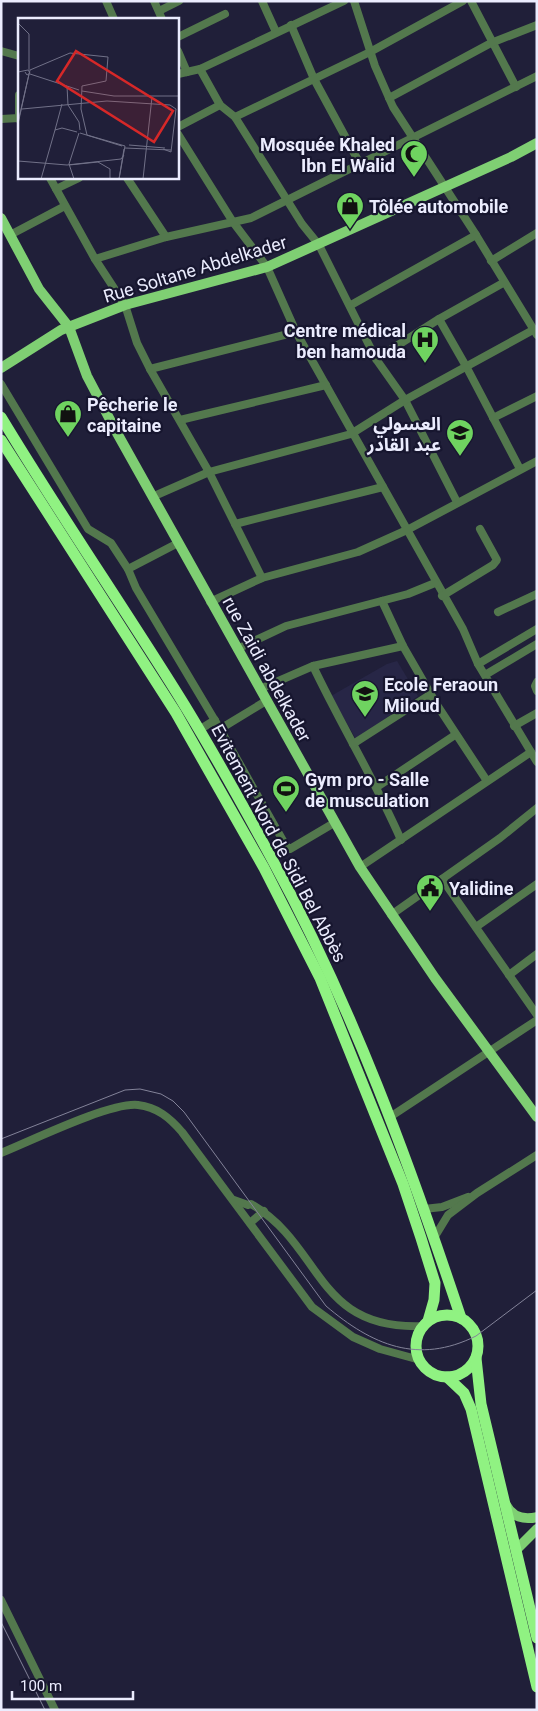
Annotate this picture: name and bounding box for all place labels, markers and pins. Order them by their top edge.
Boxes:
place label: Mosquée Khaled Ibn El Walid [260,134,395,176]
mosque icon: Mosquée Khaled Ibn El Walid [399,139,429,178]
shop icon: Tôlée automobile [335,191,365,230]
place label: Tôlée automobile [369,196,509,217]
place label: Centre médical ben hamouda [284,320,406,362]
hospital icon: Centre médical ben hamouda [410,325,440,364]
place label: Pêcherie le capitaine [87,394,178,436]
shop icon: Pêcherie le capitaine [53,399,83,438]
place label: العسولي عبد القادر [366,413,441,456]
school or university icon: العسولي عبد القادر [445,418,475,457]
place label: Ecole Feraoun Miloud [384,674,498,716]
school or university icon: Ecole Feraoun Miloud [350,679,380,718]
place label: Gym pro - Salle de musculation [305,769,429,811]
sports icon: Gym pro - Salle de musculation [271,774,301,813]
public building icon: Yalidine [415,873,445,912]
place label: Yalidine [449,878,514,899]

